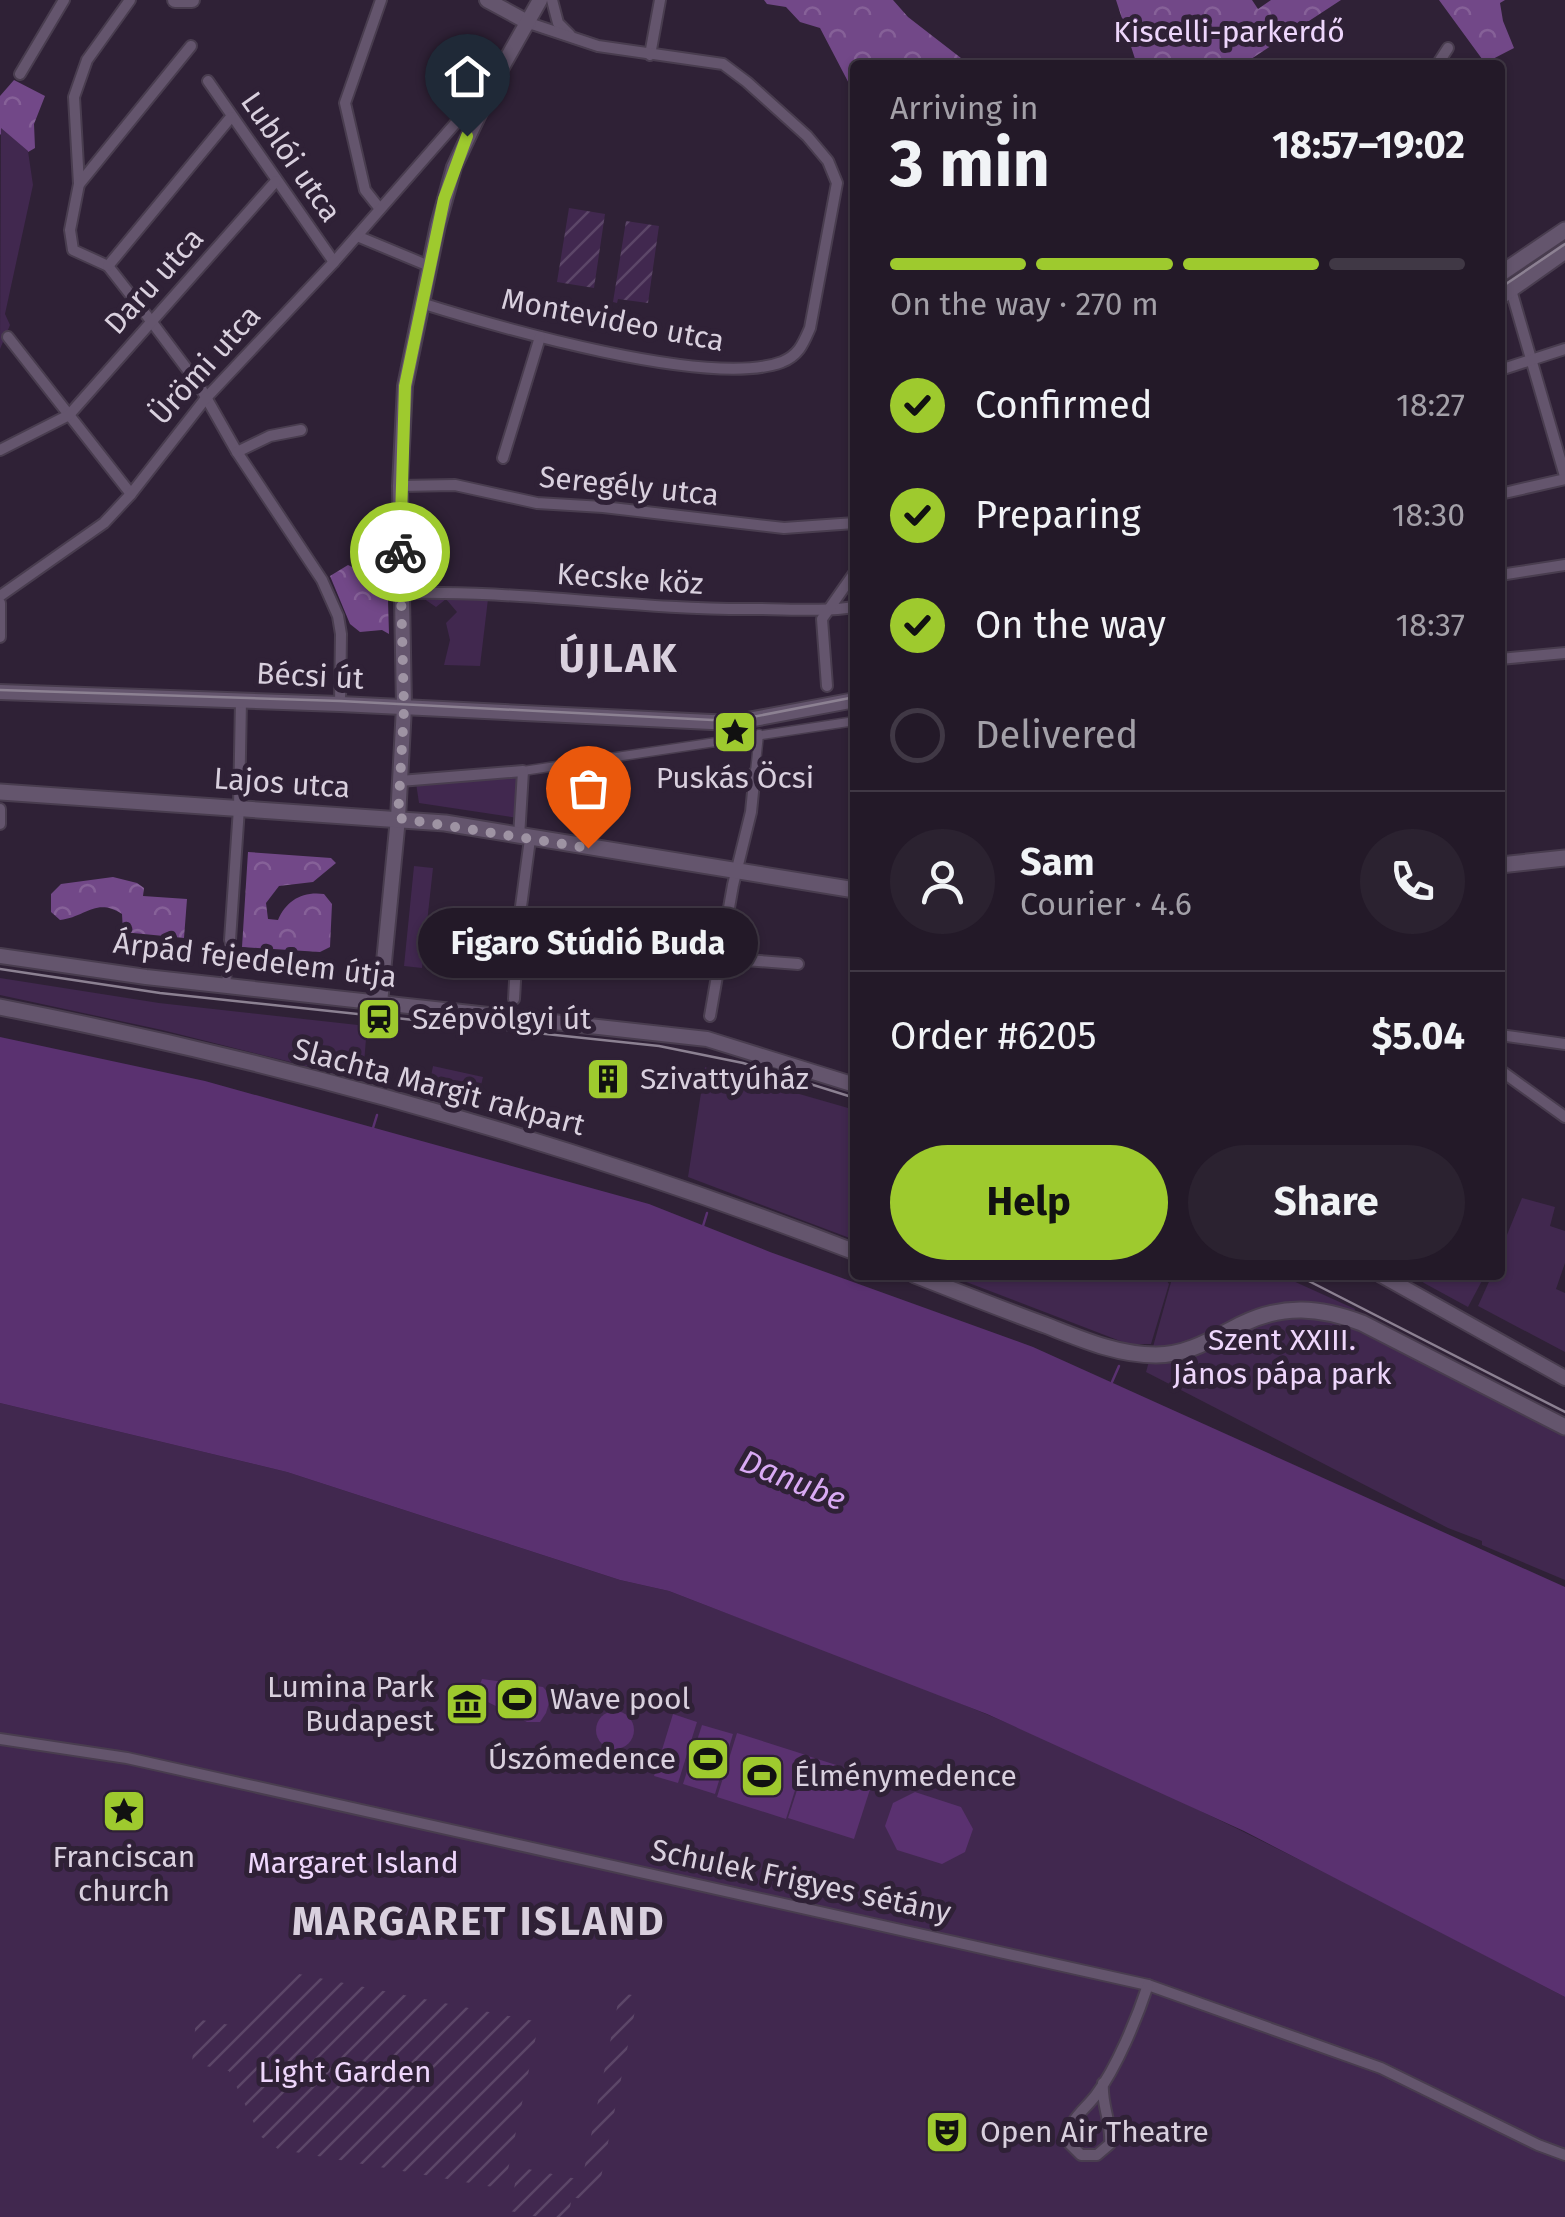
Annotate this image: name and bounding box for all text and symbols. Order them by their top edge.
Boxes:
park label: Kiscelli-parkerdő [1113,14,1345,50]
pin [425,34,510,137]
icon: home [440,49,495,104]
street label: Lublói utca [233,85,349,229]
text: Arriving in [890,89,1038,127]
text: 18:57–19:02 [1272,122,1465,168]
text: 3 min [890,125,1050,203]
street label: Daru utca [97,220,211,342]
street label: Montevideo utca [499,281,727,359]
text: On the way · 270 m [890,285,1159,323]
street label: Ürömi utca [142,298,268,432]
icon: check [890,378,945,433]
text: Confirmed [975,382,1153,428]
text: 18:27 [1396,386,1465,424]
street label: Seregély utca [537,459,721,513]
icon: check [890,488,945,543]
text: Preparing [975,492,1141,538]
text: 18:30 [1392,496,1465,534]
courier [350,502,450,602]
icon: bike [373,525,428,580]
street label: Kecske köz [555,556,705,602]
icon: check [890,598,945,653]
text: On the way [975,602,1166,648]
text: 18:37 [1396,606,1465,644]
district label: ÚJLAK [559,633,679,683]
street label: Bécsi út [255,655,365,697]
place icon: Puskás Öcsi [712,709,758,755]
text: Delivered [975,712,1138,758]
pin [546,746,631,849]
street label: Lajos utca [213,760,351,806]
place label: Puskás Öcsi [656,760,814,796]
icon: bag [561,761,616,816]
button: person [890,829,995,934]
button: phone [1360,829,1465,934]
text: Sam [1020,839,1095,885]
text: Courier · 4.6 [1020,885,1192,923]
callout: Figaro Stúdió Buda [418,908,758,978]
text: Figaro Stúdió Buda [451,924,725,962]
street label: Árpád fejedelem útja [111,925,399,995]
station icon: Szépvölgyi út [356,996,402,1042]
place label: Szépvölgyi út [412,1001,591,1037]
text: Order #6205 [890,1013,1097,1059]
text: $5.04 [1371,1013,1465,1059]
street label: Slachta Margit rakpart [289,1031,589,1143]
building icon: Szivattyúház [585,1056,631,1102]
place label: Szivattyúház [640,1061,809,1097]
button: Help [890,1145,1168,1260]
button: Share [1188,1145,1465,1260]
park label: Szent XXIII. János pápa park [1173,1322,1392,1392]
water label: Danube [735,1442,851,1518]
place label: Lumina Park Budapest [267,1669,435,1739]
sports icon: Wave pool [494,1676,540,1722]
museum icon: Lumina Park Budapest [444,1681,490,1727]
place label: Wave pool [550,1681,691,1717]
sports icon: Úszómedence [685,1736,731,1782]
place label: Úszómedence [488,1741,676,1777]
sports icon: Élménymedence [739,1753,785,1799]
place label: Élménymedence [794,1758,1017,1794]
place icon: Franciscan church [101,1788,147,1834]
street label: Schulek Frigyes sétány [648,1832,954,1930]
place label: Franciscan church [53,1839,195,1909]
park label: Margaret Island [247,1845,459,1881]
district label: MARGARET ISLAND [292,1898,666,1946]
park label: Light Garden [258,2054,432,2090]
theatre icon: Open Air Theatre [924,2109,970,2155]
place label: Open Air Theatre [980,2114,1209,2150]

